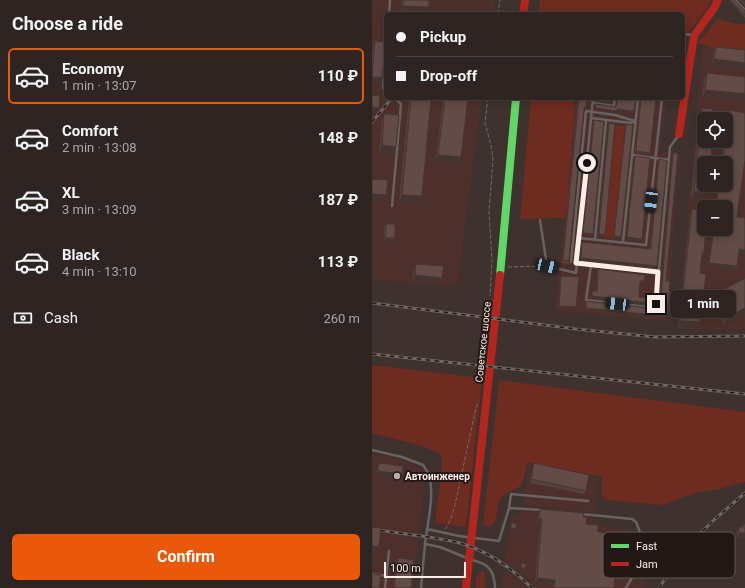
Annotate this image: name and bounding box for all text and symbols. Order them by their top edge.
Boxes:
text: Choose a ride [12,13,123,34]
text: Pickup [420,28,466,46]
icon: car [14,58,50,94]
text: Economy [62,60,124,78]
text: 110 ₽ [318,67,358,85]
text: Drop-off [420,67,477,85]
text: 1 min · 13:07 [62,78,137,93]
map controls [697,112,733,236]
button: locate [697,112,733,148]
icon: car [14,120,50,156]
text: Comfort [62,122,118,140]
text: 148 ₽ [318,129,358,147]
text: 2 min · 13:08 [62,140,137,155]
route start [578,154,596,172]
button: + [697,156,733,192]
icon: car [14,182,50,218]
text: XL [62,184,80,202]
car [644,188,658,214]
text: 187 ₽ [318,191,358,209]
button: − [697,200,733,236]
text: 3 min · 13:09 [62,202,137,217]
icon: car [14,244,50,280]
text: Black [62,246,99,264]
text: 113 ₽ [318,253,358,271]
car [534,257,560,275]
text: 4 min · 13:10 [62,264,137,279]
callout: 1 min [670,290,736,318]
route end [647,295,665,313]
text: 1 min [687,296,719,311]
car [604,297,630,311]
street label: Советское шоссе [473,301,493,383]
icon: cash [12,307,34,329]
text: Cash [44,309,78,327]
text: 260 m [323,311,360,326]
marker: Автоинженер [392,471,402,481]
place label: Автоинженер [405,471,470,482]
legend [603,532,735,578]
button: Confirm [12,534,360,580]
text: Fast [636,540,658,553]
text: Jam [636,558,658,571]
scale bar [384,560,466,579]
text: 100 m [390,562,421,575]

